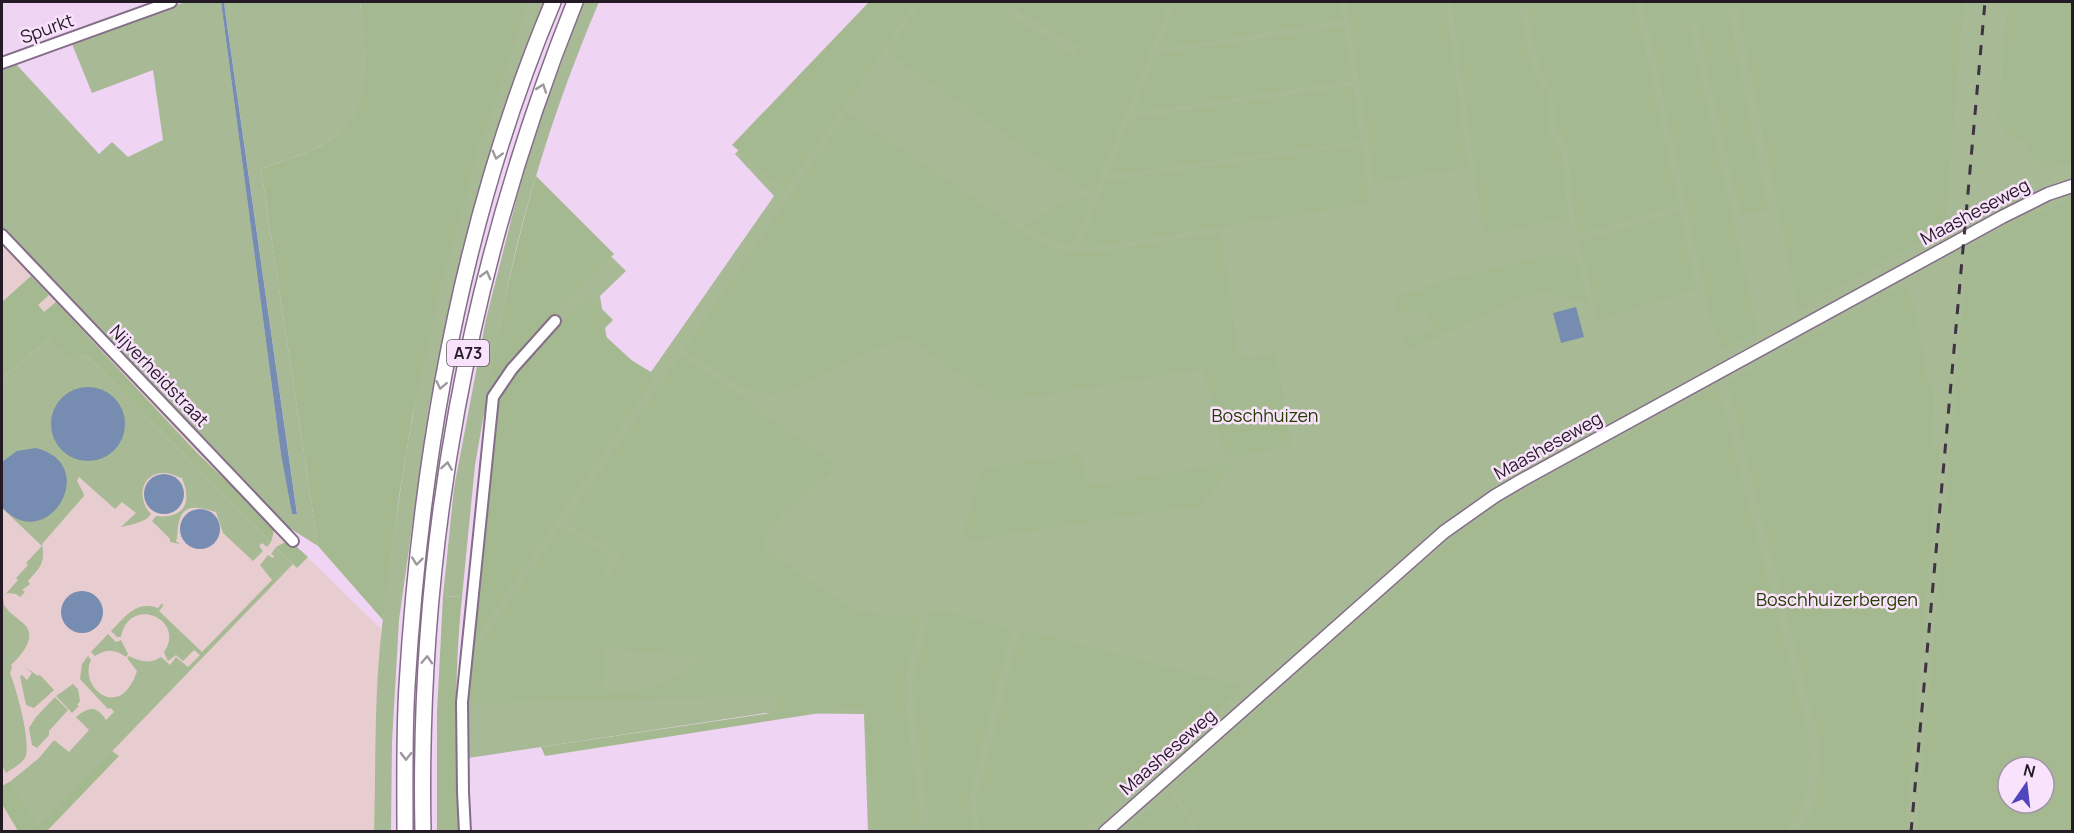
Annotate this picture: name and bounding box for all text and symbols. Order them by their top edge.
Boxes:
street label: Spurkt [17,7,77,49]
one-way arrow [534,83,547,94]
one-way arrow [492,150,505,160]
street label: Maasheseweg [1916,172,2033,250]
one-way arrow [479,270,491,281]
street label: Nijverheidstraat [105,319,215,431]
road number: A73 [447,340,489,366]
one-way arrow [435,380,448,390]
park label: Boschhuizen [1211,403,1319,427]
street label: Maasheseweg [1489,406,1606,485]
one-way arrow [440,461,453,471]
one-way arrow [411,556,424,566]
park label: Boschhuizerbergen [1756,587,1918,611]
one-way arrow [420,655,433,664]
street label: Maasheseweg [1114,703,1221,800]
one-way arrow [400,751,412,760]
north arrow [1996,755,2056,815]
text: N [2021,758,2038,783]

